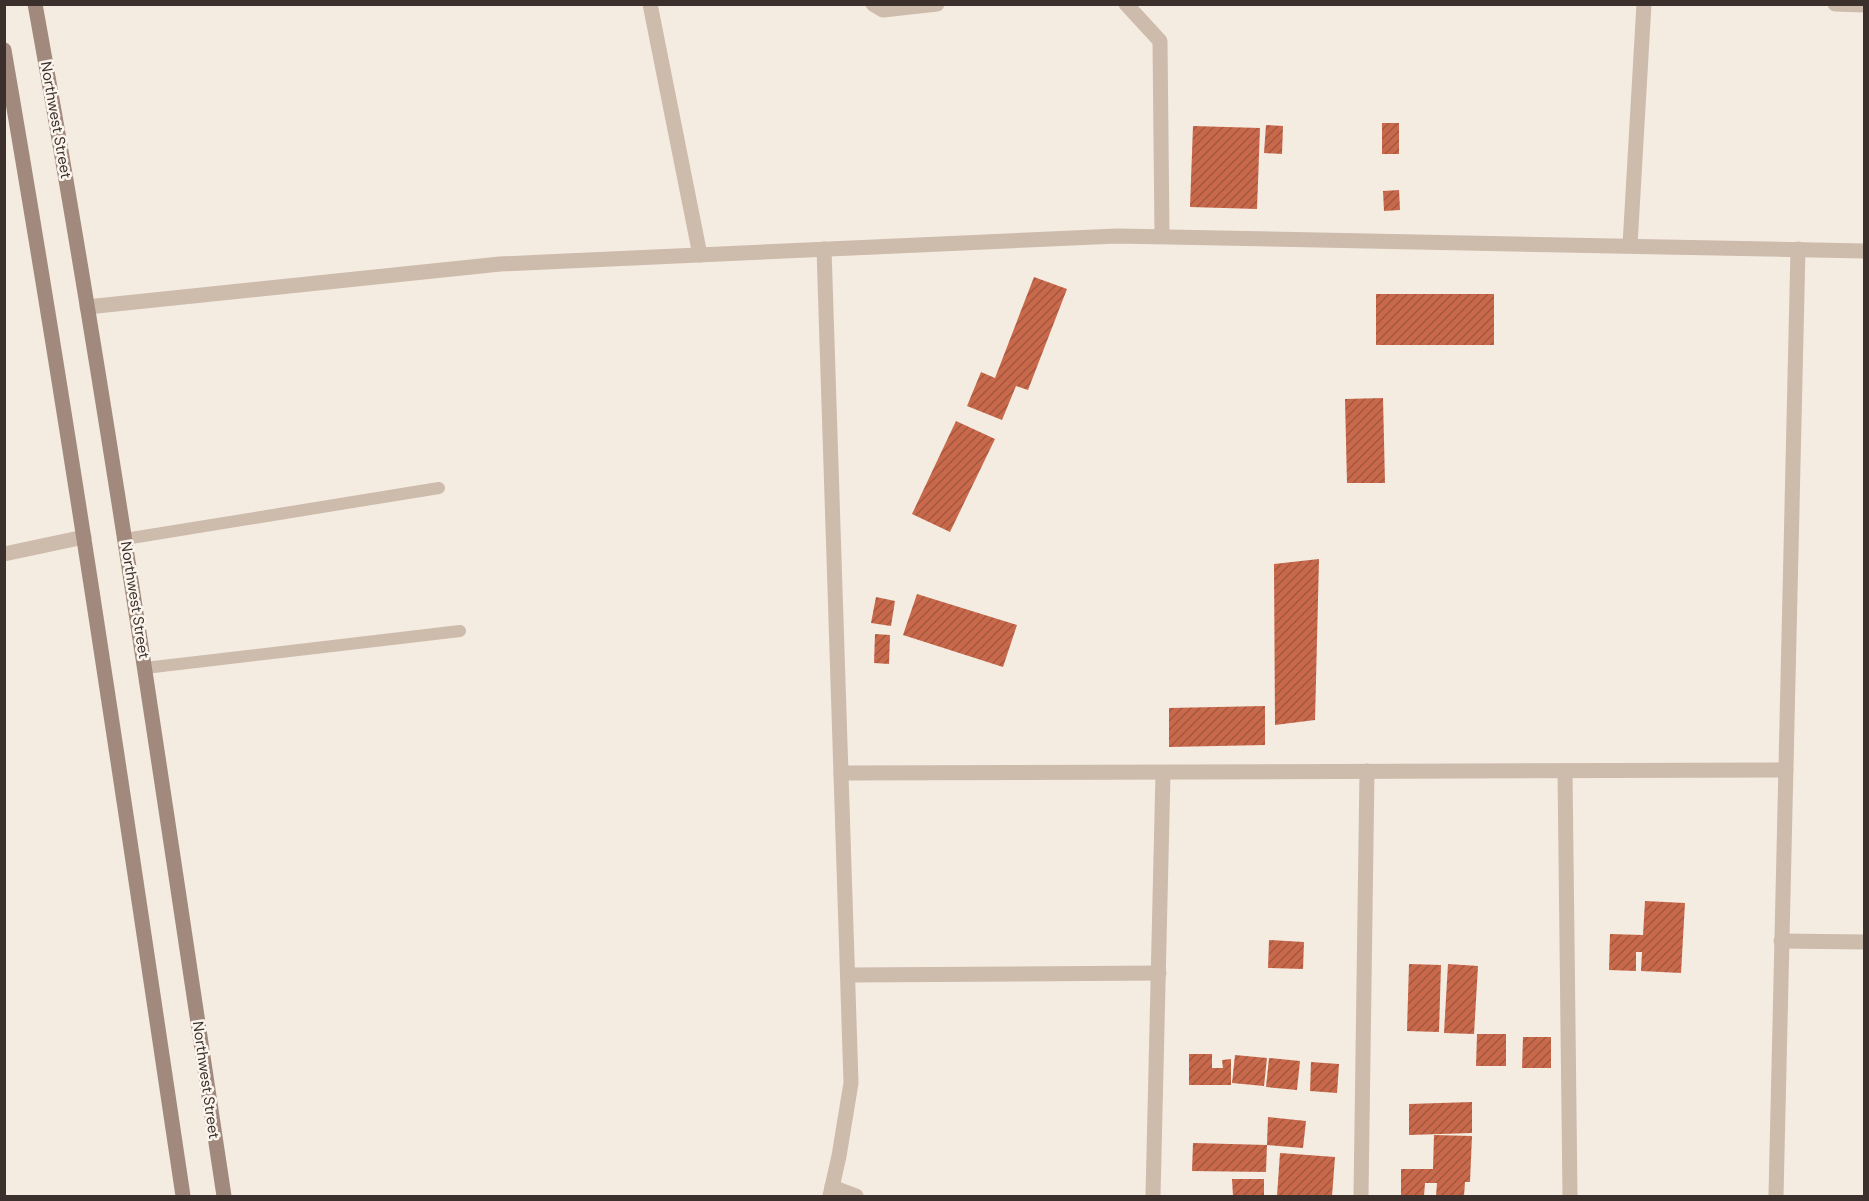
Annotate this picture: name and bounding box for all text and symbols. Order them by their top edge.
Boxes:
street label: Northwest Street [36,60,76,180]
street label: Northwest Street [116,540,154,660]
street label: Northwest Street [188,1020,224,1140]

